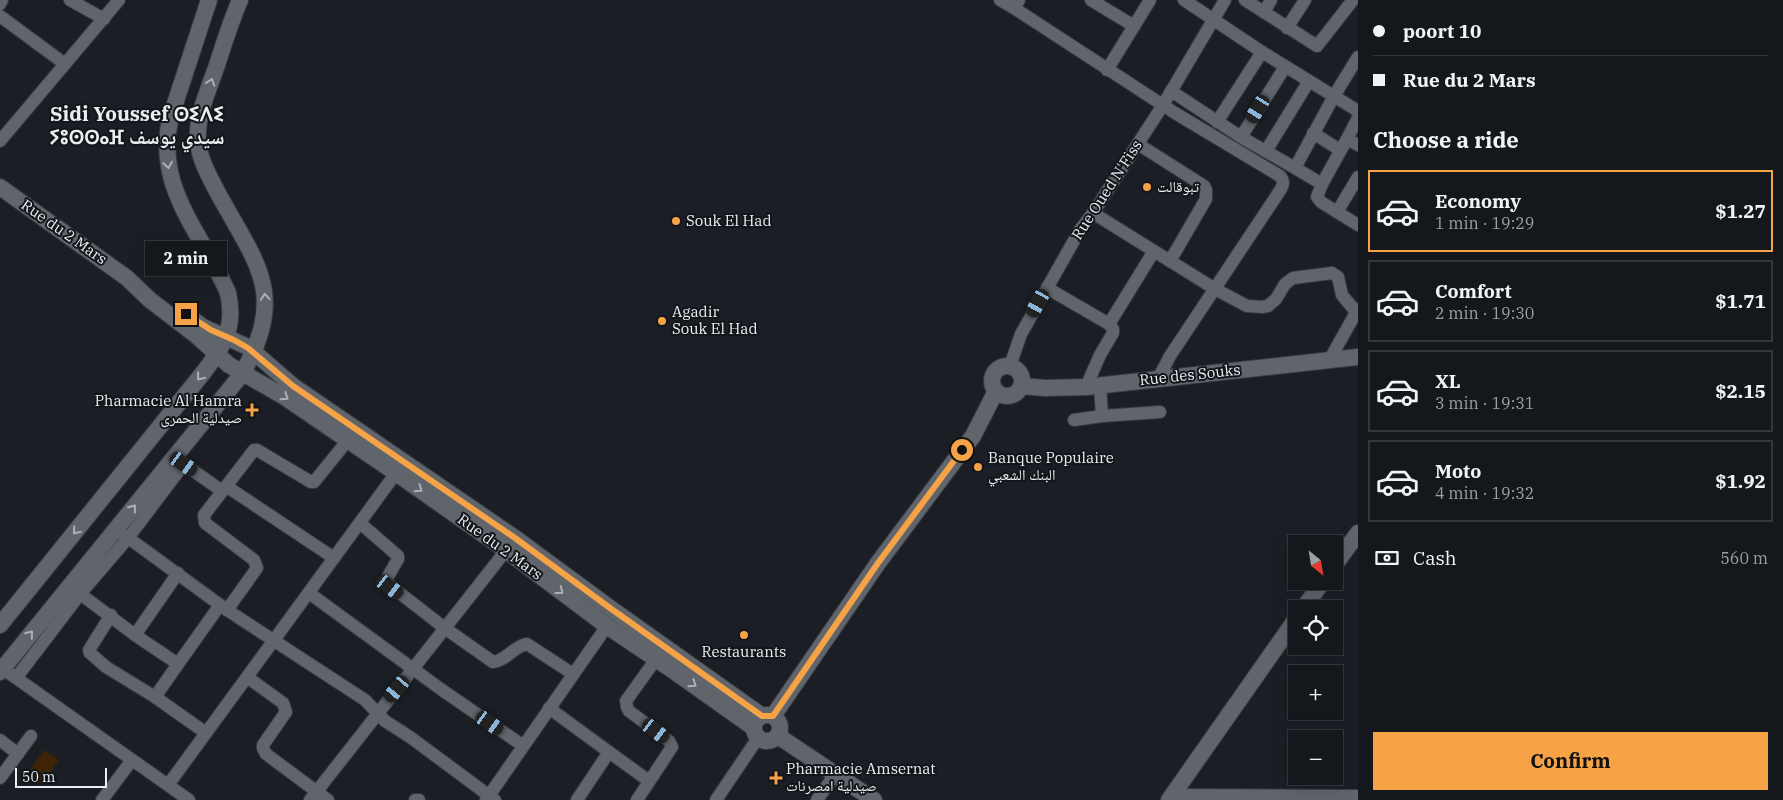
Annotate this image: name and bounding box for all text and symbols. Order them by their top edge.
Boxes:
text: poort 10 [1403,19,1481,43]
text: Rue du 2 Mars [1403,68,1536,92]
one-way arrow [205,79,215,87]
car [1243,92,1272,126]
district label: Sidi Youssef ⵙⵉⴷⵉ ⵢⵓⵙⵙⴰⴼ سيدي يوسف [50,100,224,153]
text: Choose a ride [1373,125,1519,154]
street label: Rue Oued N'Fiss [1067,136,1146,243]
one-way arrow [162,160,172,169]
place label: تبوقالت [1157,177,1200,196]
marker: تبوقالت [1141,181,1153,193]
icon: car [1375,189,1420,234]
text: Economy [1435,189,1521,213]
street label: Rue du 2 Mars [18,195,111,268]
text: $1.27 [1715,199,1766,223]
place label: Souk El Had [686,211,772,230]
text: 1 min · 19:29 [1435,213,1534,233]
marker: Souk El Had [670,215,682,227]
callout: 2 min [145,242,227,276]
text: 2 min [164,248,208,268]
icon: car [1375,279,1420,324]
text: Comfort [1435,279,1512,303]
car [1024,286,1051,320]
text: $1.71 [1715,289,1766,313]
one-way arrow [260,293,271,301]
place label: Agadir Souk El Had [672,302,758,338]
route end [175,303,197,325]
text: 2 min · 19:30 [1435,303,1534,323]
marker: Agadir Souk El Had [656,315,668,327]
street label: Rue des Souks [1139,360,1241,389]
icon: car [1375,369,1420,414]
text: XL [1435,369,1461,393]
one-way arrow [197,371,206,381]
text: $2.15 [1715,379,1766,403]
place label: Pharmacie Al Hamra صيدلية الحمرى [95,391,242,428]
one-way arrow [279,391,288,401]
text: 3 min · 19:31 [1435,393,1534,413]
marker: Pharmacie Al Hamra صيدلية الحمرى [246,404,258,416]
route start [951,439,973,461]
place label: Banque Populaire البنك الشعبي [988,448,1114,487]
car [167,449,200,479]
icon: car [1375,459,1420,504]
text: Moto [1435,459,1481,483]
marker: Banque Populaire البنك الشعبي [972,461,984,473]
text: $1.92 [1715,469,1766,493]
one-way arrow [413,483,423,492]
text: 4 min · 19:32 [1435,483,1534,503]
one-way arrow [127,504,136,513]
street label: Rue du 2 Mars [454,509,546,584]
one-way arrow [73,525,81,534]
north arrow [1288,535,1342,590]
map controls [1288,535,1343,785]
icon: cash [1373,544,1401,572]
text: Cash [1413,546,1457,570]
text: 560 m [1720,548,1768,568]
car [373,572,406,602]
one-way arrow [554,585,563,593]
button: locate [1288,600,1343,655]
marker: Restaurants [738,629,750,641]
one-way arrow [25,630,34,639]
place label: Restaurants [702,642,786,661]
button: + [1288,665,1343,720]
car [381,673,412,705]
one-way arrow [687,678,697,687]
car [473,708,506,738]
car [639,716,672,746]
button: − [1288,730,1343,785]
button: Confirm [1373,732,1768,790]
place label: Pharmacie Amsernat صيدلية امصرنات [786,759,936,795]
scale bar [15,765,108,788]
text: 50 m [22,768,55,786]
marker: Pharmacie Amsernat صيدلية امصرنات [770,772,782,784]

